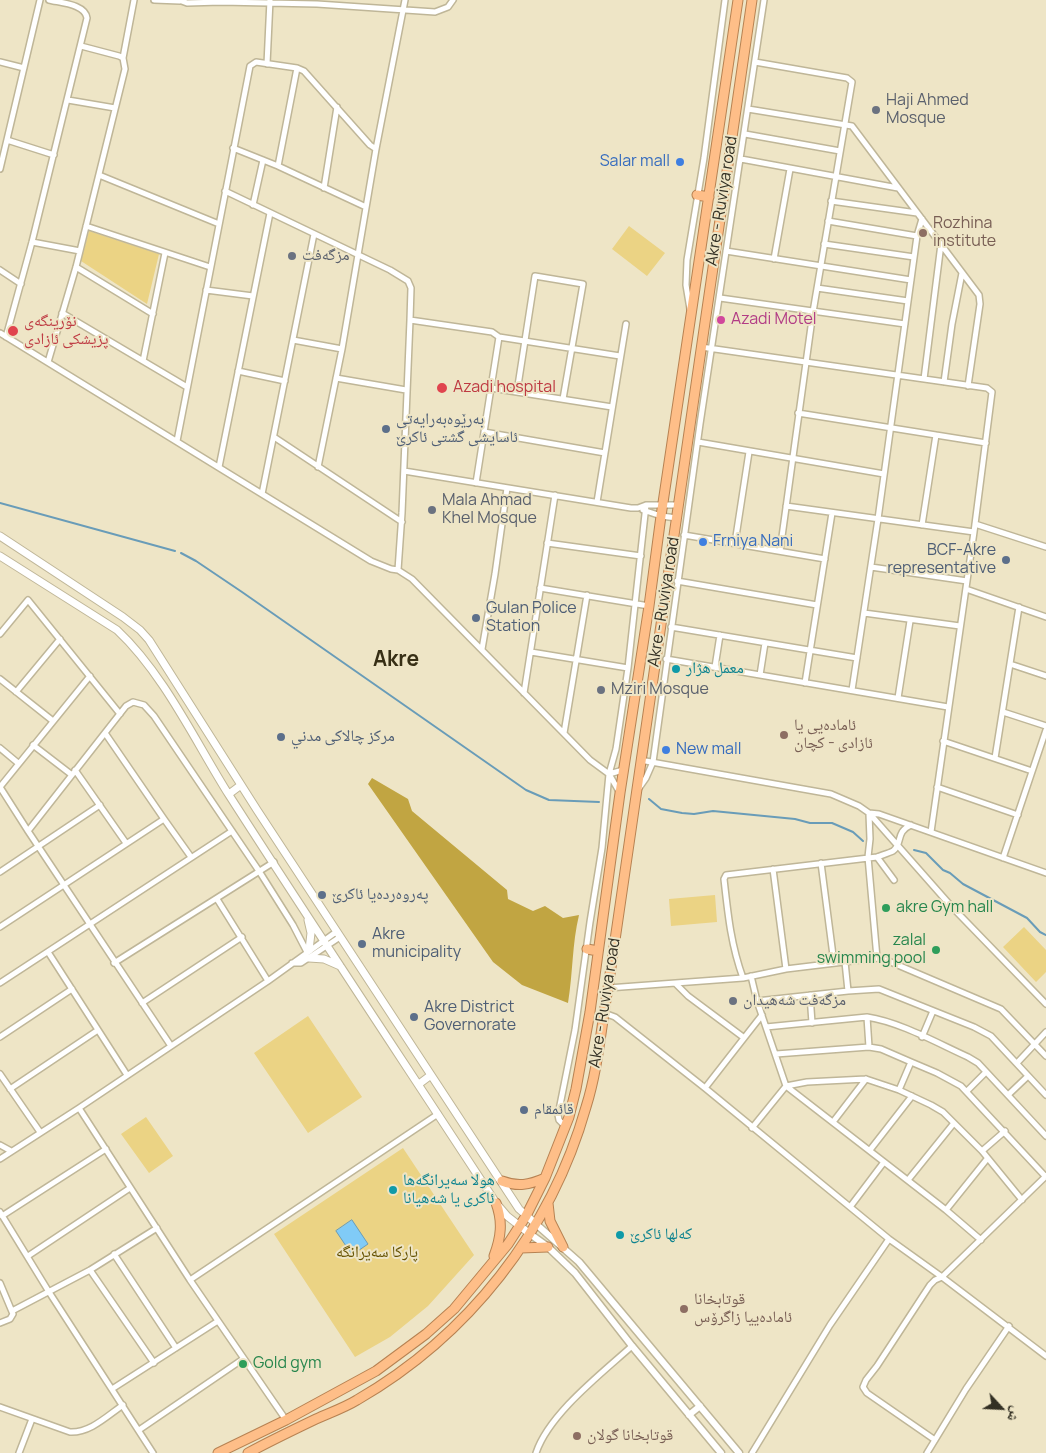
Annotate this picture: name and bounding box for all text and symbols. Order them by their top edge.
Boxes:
place label: Haji Ahmed Mosque [886,91,969,129]
marker: Haji Ahmed Mosque [870,104,882,116]
street label: Akre - Ruviya road [702,135,742,267]
place label: Salar mall [600,152,670,172]
marker: Salar mall [674,156,686,168]
place label: Rozhina institute [933,214,996,252]
marker: Rozhina institute [917,227,929,239]
place label: مزگەفت [302,246,349,266]
marker: مزگەفت [286,250,298,262]
place label: Azadi Motel [731,310,817,330]
place label: نۆرینگەی پزیشکی ئازادی [24,312,109,350]
marker: Azadi Motel [715,314,727,326]
marker: نۆرینگەی پزیشکی ئازادی [6,324,20,338]
place label: Azadi hospital [453,378,556,398]
marker: Azadi hospital [435,381,449,395]
place label: بەرێوەبەرایەتی ئاسایشی گشتی ئاکرێ [396,410,518,448]
marker: بەرێوەبەرایەتی ئاسایشی گشتی ئاکرێ [380,423,392,435]
place label: Mala Ahmad Khel Mosque [442,491,537,529]
marker: Mala Ahmad Khel Mosque [426,504,438,516]
place label: Frniya Nani [713,532,793,552]
street label: Akre - Ruviya road [644,536,684,668]
marker: Frniya Nani [697,536,709,548]
place label: BCF-Akre representative [887,541,996,579]
marker: BCF-Akre representative [1000,554,1012,566]
place label: Gulan Police Station [486,599,577,637]
marker: Gulan Police Station [470,612,482,624]
district label: Akre [373,647,419,673]
place label: معمل هژار [686,659,744,679]
marker: معمل هژار [670,663,682,675]
place label: Mziri Mosque [611,680,709,700]
marker: Mziri Mosque [595,684,607,696]
place label: ئامادەیی یا ئازادی - کچان [794,716,873,754]
place label: مركز چالاکى مدني [291,727,395,747]
marker: ئامادەیی یا ئازادی - کچان [778,729,790,741]
marker: مركز چالاکى مدني [275,731,287,743]
place label: New mall [676,740,741,760]
marker: New mall [660,744,672,756]
place label: پەروەردەیا ئاكرێ [332,885,428,905]
marker: پەروەردەیا ئاكرێ [316,889,328,901]
place label: akre Gym hall [896,898,993,918]
marker: akre Gym hall [880,902,892,914]
place label: Akre municipality [372,925,461,963]
place label: zalal swimming pool [817,931,926,969]
street label: Akre - Ruviya road [585,937,625,1069]
marker: Akre municipality [356,938,368,950]
marker: zalal swimming pool [930,944,942,956]
place label: مزگەفت شه‌هيدان [743,991,846,1011]
marker: مزگەفت شه‌هيدان [727,995,739,1007]
place label: Akre District Governorate [424,998,516,1036]
marker: Akre District Governorate [408,1011,420,1023]
place label: قائمقام [534,1100,574,1120]
marker: قائمقام [518,1104,530,1116]
place label: هولا سەیرانگەها ئاکری یا شەهیانا [403,1171,495,1209]
marker: هولا سەیرانگەها ئاکری یا شەهیانا [387,1184,399,1196]
place label: کەلها ئاکرێ [630,1225,692,1245]
marker: کەلها ئاکرێ [614,1229,626,1241]
park label: پارکا سەیرانگه [336,1243,418,1263]
place label: قوتابخانا ئامادەییا زاگرۆس [694,1290,792,1328]
marker: قوتابخانا ئامادەییا زاگرۆس [678,1303,690,1315]
place label: Gold gym [253,1354,322,1374]
marker: Gold gym [237,1358,249,1370]
north arrow [976,1383,1026,1433]
text: ش [1003,1404,1027,1425]
place label: قوتابخانا گولان [587,1426,673,1446]
marker: قوتابخانا گولان [571,1430,583,1442]

